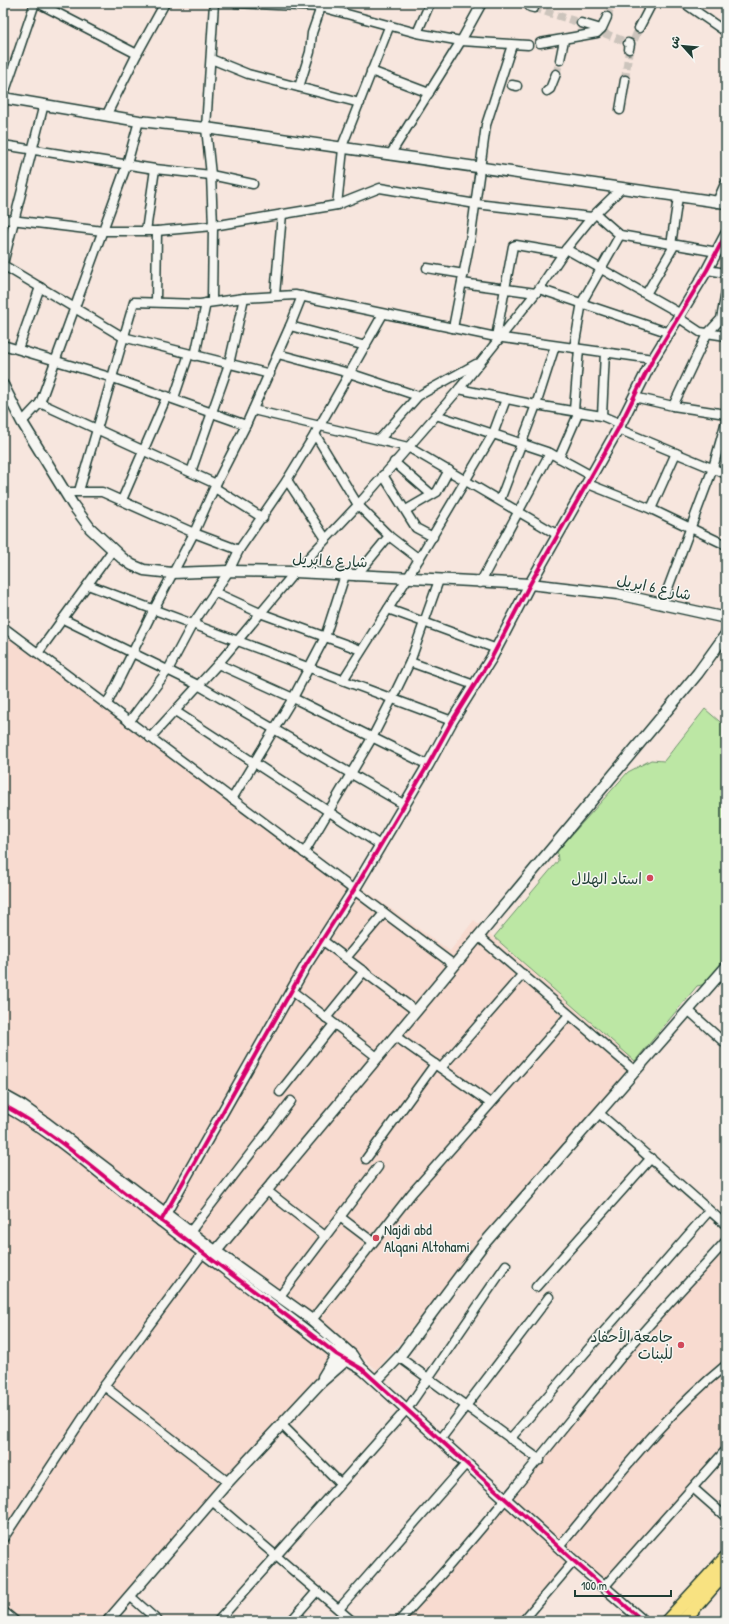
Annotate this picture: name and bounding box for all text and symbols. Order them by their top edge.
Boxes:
north arrow [663,26,703,66]
text: ش [665,33,683,50]
street label: شارع 6 ابريل [292,548,368,572]
street label: شارع 6 ابريل [615,569,693,605]
place label: استاد الهلال [571,868,642,889]
marker: استاد الهلال [645,873,655,883]
place label: Najdi abd Alqani Altohami [384,1219,470,1257]
marker: Najdi abd Alqani Altohami [371,1233,381,1243]
place label: جامعة الأحفاد للبنات [590,1326,673,1364]
marker: جامعة الأحفاد للبنات [676,1340,686,1350]
scale bar [575,1572,671,1598]
text: 100 m [581,1577,607,1594]

